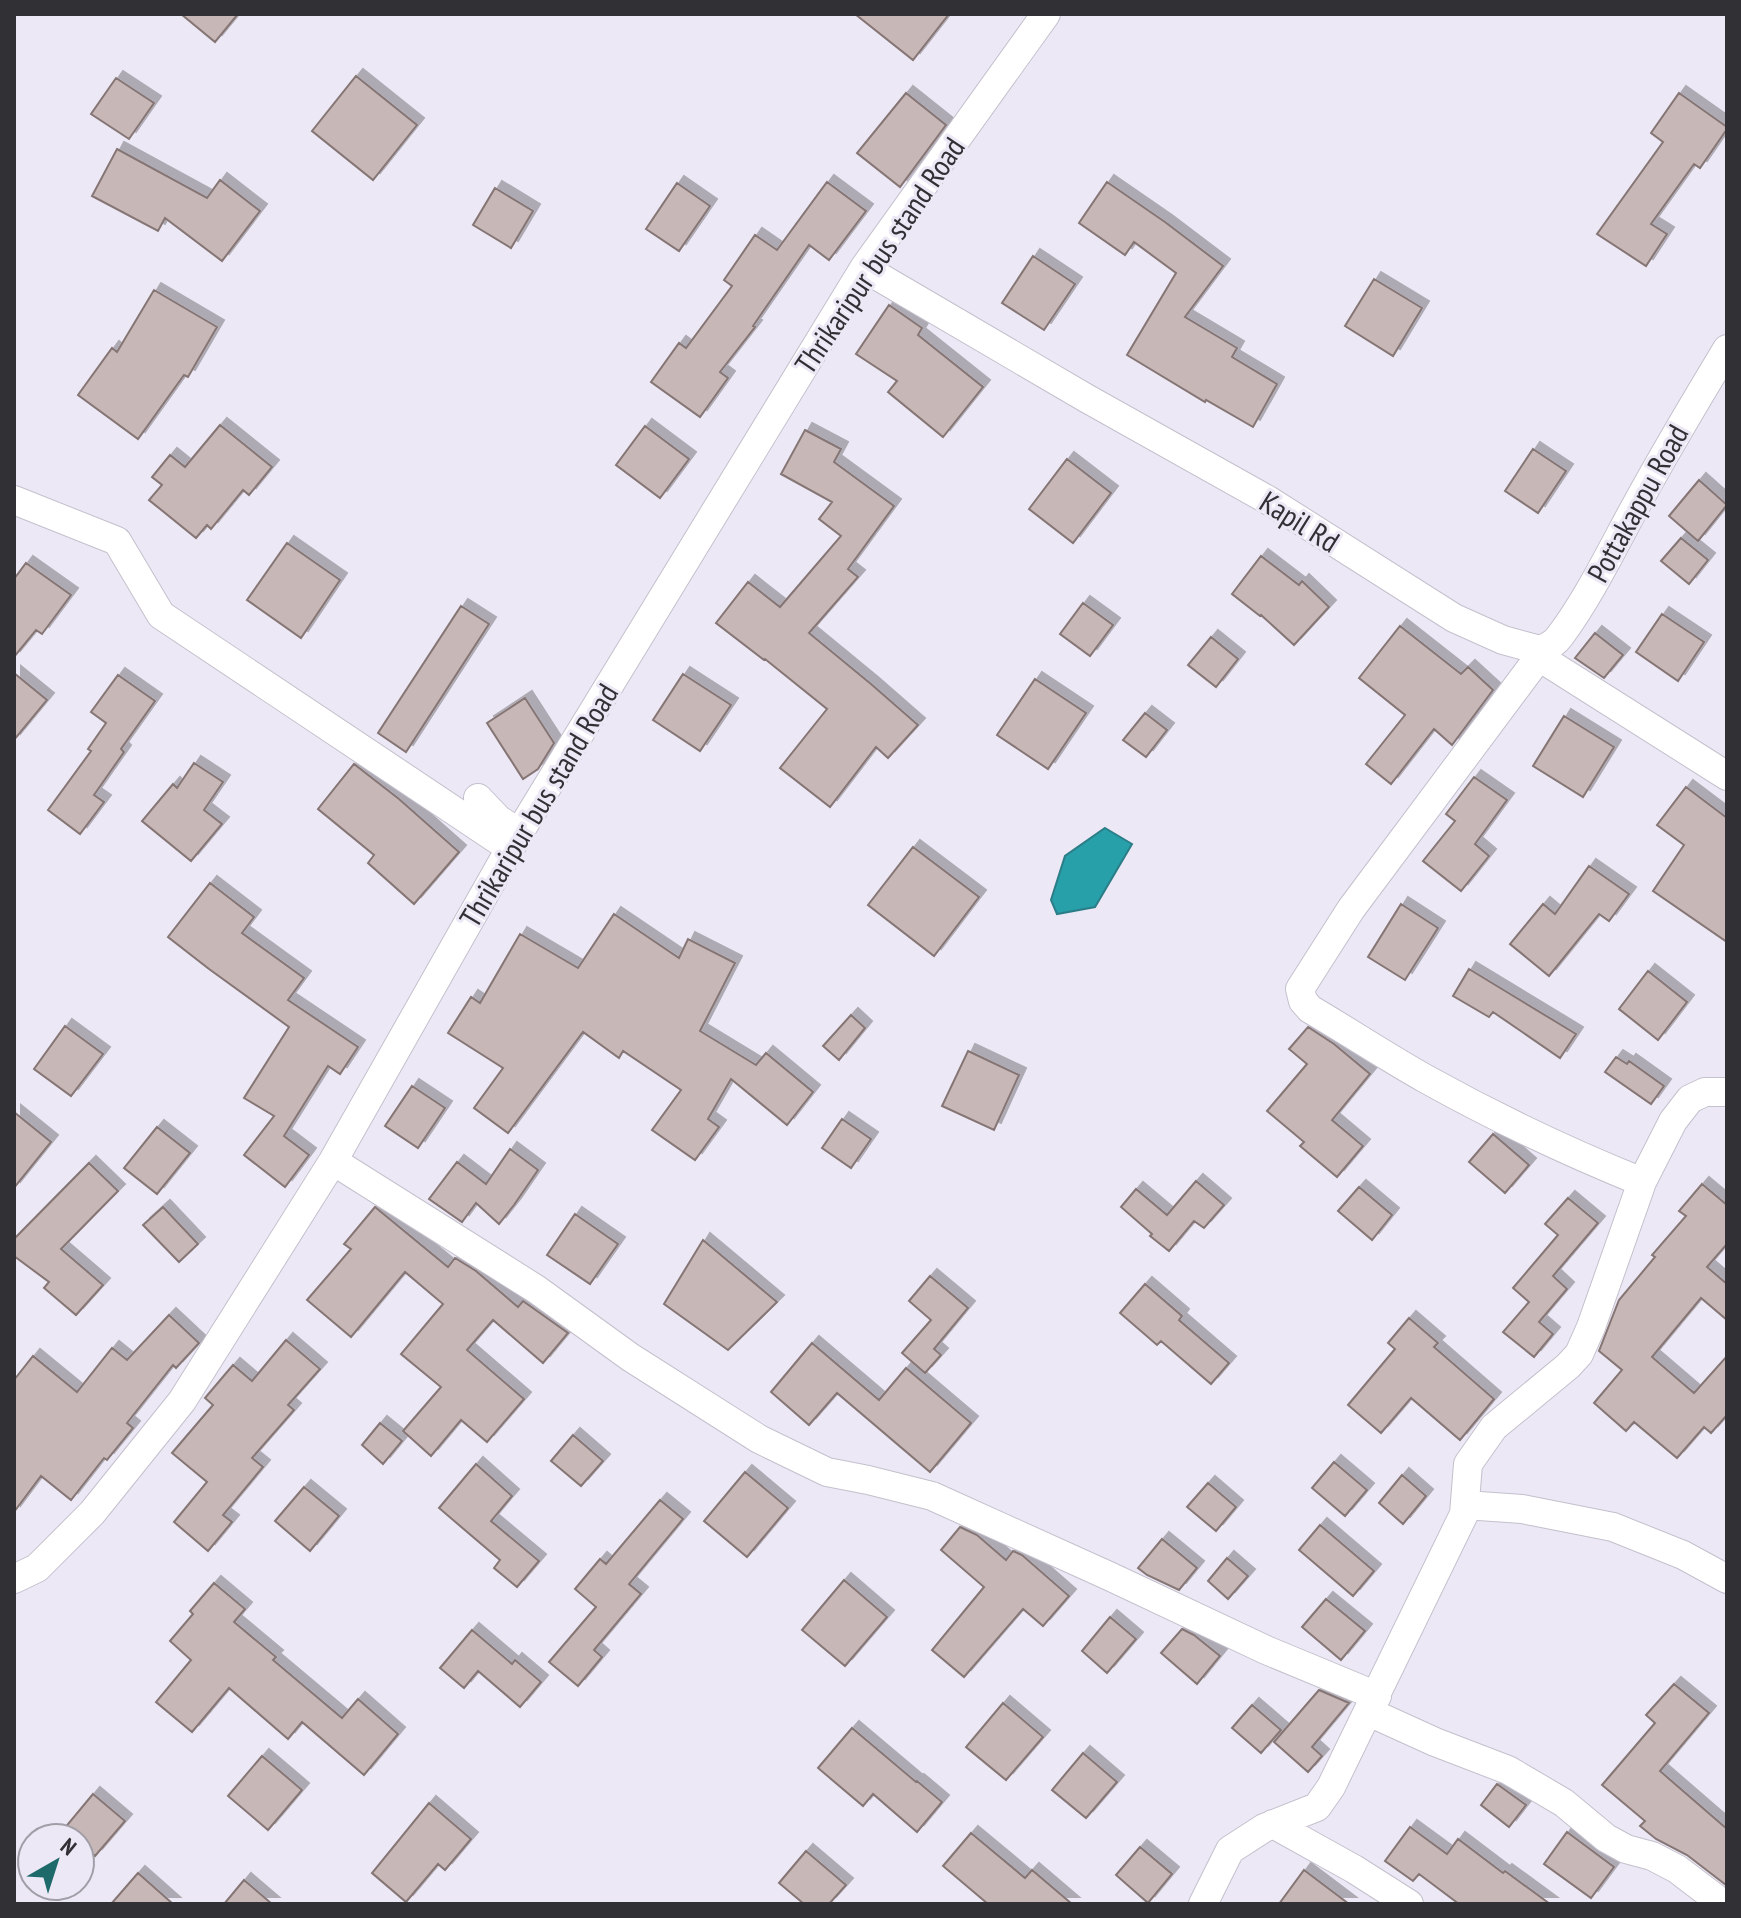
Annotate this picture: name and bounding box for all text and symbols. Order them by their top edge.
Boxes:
street label: Thrikaripur bus stand Road [785,129,973,381]
street label: Pottakappu Road [1578,417,1696,589]
street label: Kapil Rd [1253,482,1347,560]
street label: Thrikaripur bus stand Road [450,676,626,934]
north arrow [16,1822,96,1902]
text: N [55,1832,82,1861]

